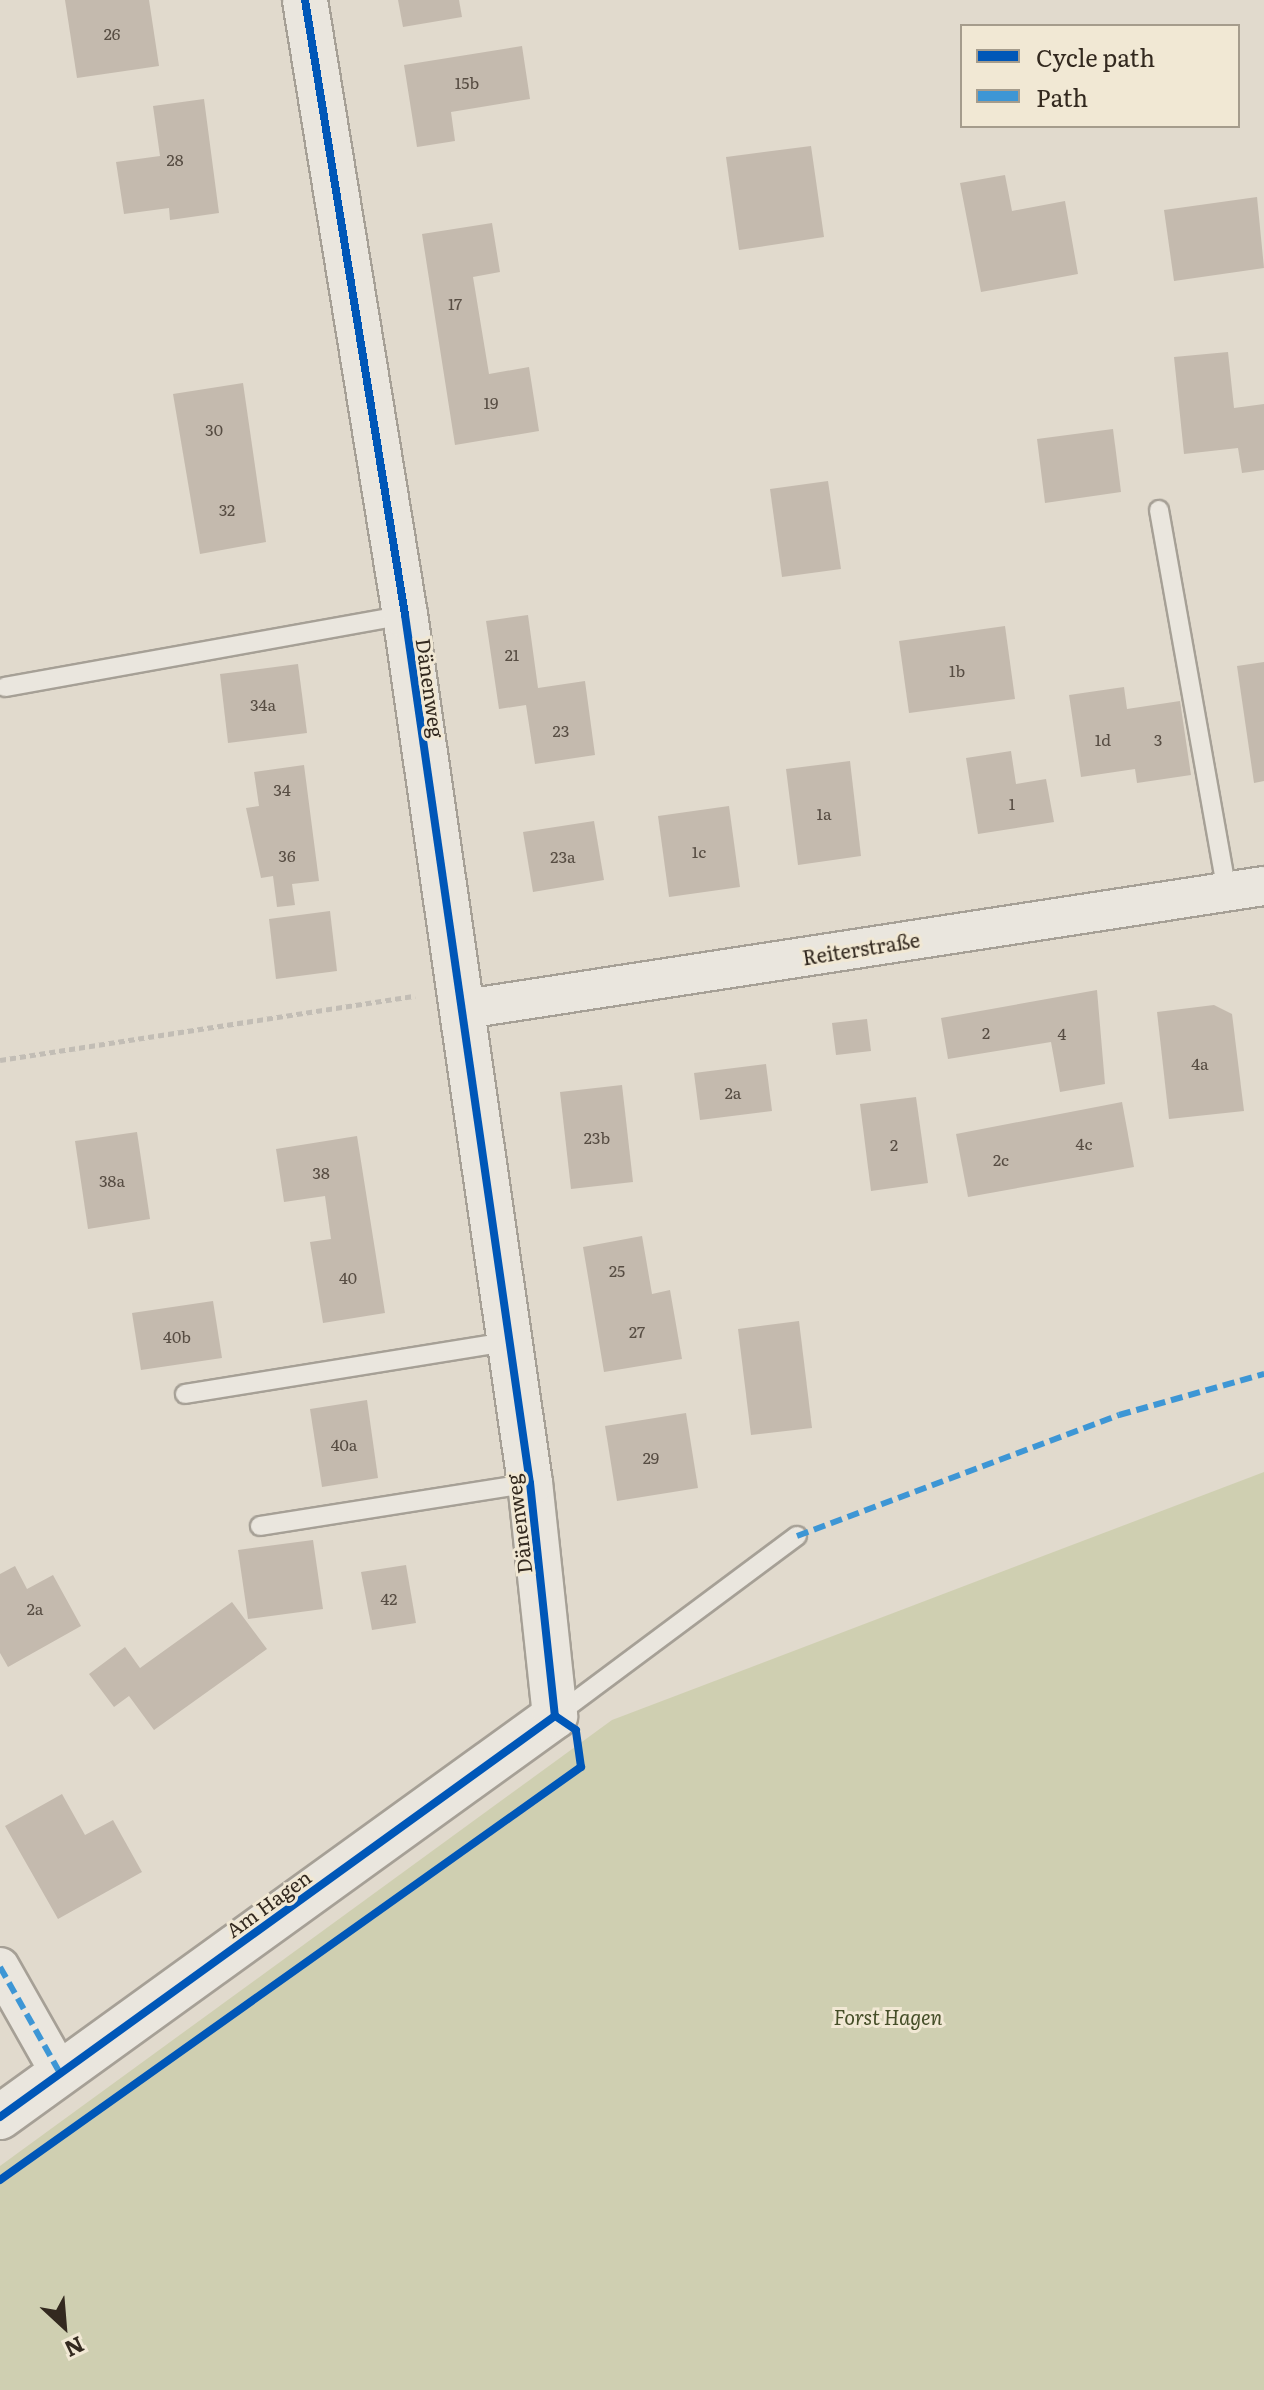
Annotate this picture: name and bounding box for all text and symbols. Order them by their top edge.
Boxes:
house number: 26 [104,23,120,43]
legend [960,24,1240,128]
text: Cycle path [1036,39,1155,74]
house number: 15b [455,72,479,92]
text: Path [1036,79,1088,114]
house number: 28 [167,149,183,169]
house number: 17 [448,293,462,313]
house number: 19 [484,392,498,412]
house number: 30 [205,419,223,439]
house number: 32 [219,499,235,519]
street label: Dänenweg [412,637,450,739]
house number: 21 [505,644,519,664]
house number: 1b [949,660,965,680]
house number: 34a [250,694,276,714]
house number: 23 [553,720,569,740]
house number: 1d [1095,729,1111,749]
house number: 3 [1154,729,1162,749]
house number: 34 [273,779,291,799]
house number: 1 [1009,793,1015,813]
house number: 1a [816,803,832,823]
house number: 1c [692,841,706,861]
house number: 36 [278,845,296,865]
house number: 23a [550,846,576,866]
street label: Reiterstraße [801,927,921,969]
house number: 2 [982,1022,990,1042]
house number: 4 [1058,1023,1066,1043]
house number: 4a [1191,1053,1209,1073]
house number: 2a [725,1082,741,1102]
house number: 23b [584,1127,610,1147]
house number: 4c [1076,1133,1092,1153]
house number: 2 [890,1134,898,1154]
house number: 2c [993,1149,1009,1169]
house number: 38 [312,1162,330,1182]
house number: 38a [99,1170,125,1190]
house number: 25 [609,1260,625,1280]
house number: 40 [339,1267,357,1287]
house number: 27 [629,1321,645,1341]
house number: 40b [163,1326,191,1346]
house number: 40a [331,1434,357,1454]
house number: 29 [643,1447,659,1467]
street label: Dänenweg [500,1473,536,1575]
house number: 42 [381,1588,397,1608]
house number: 2a [27,1598,43,1618]
street label: Am Hagen [221,1864,315,1942]
park label: Forst Hagen [834,2004,942,2028]
north arrow [24,2286,104,2366]
text: N [59,2329,90,2367]

